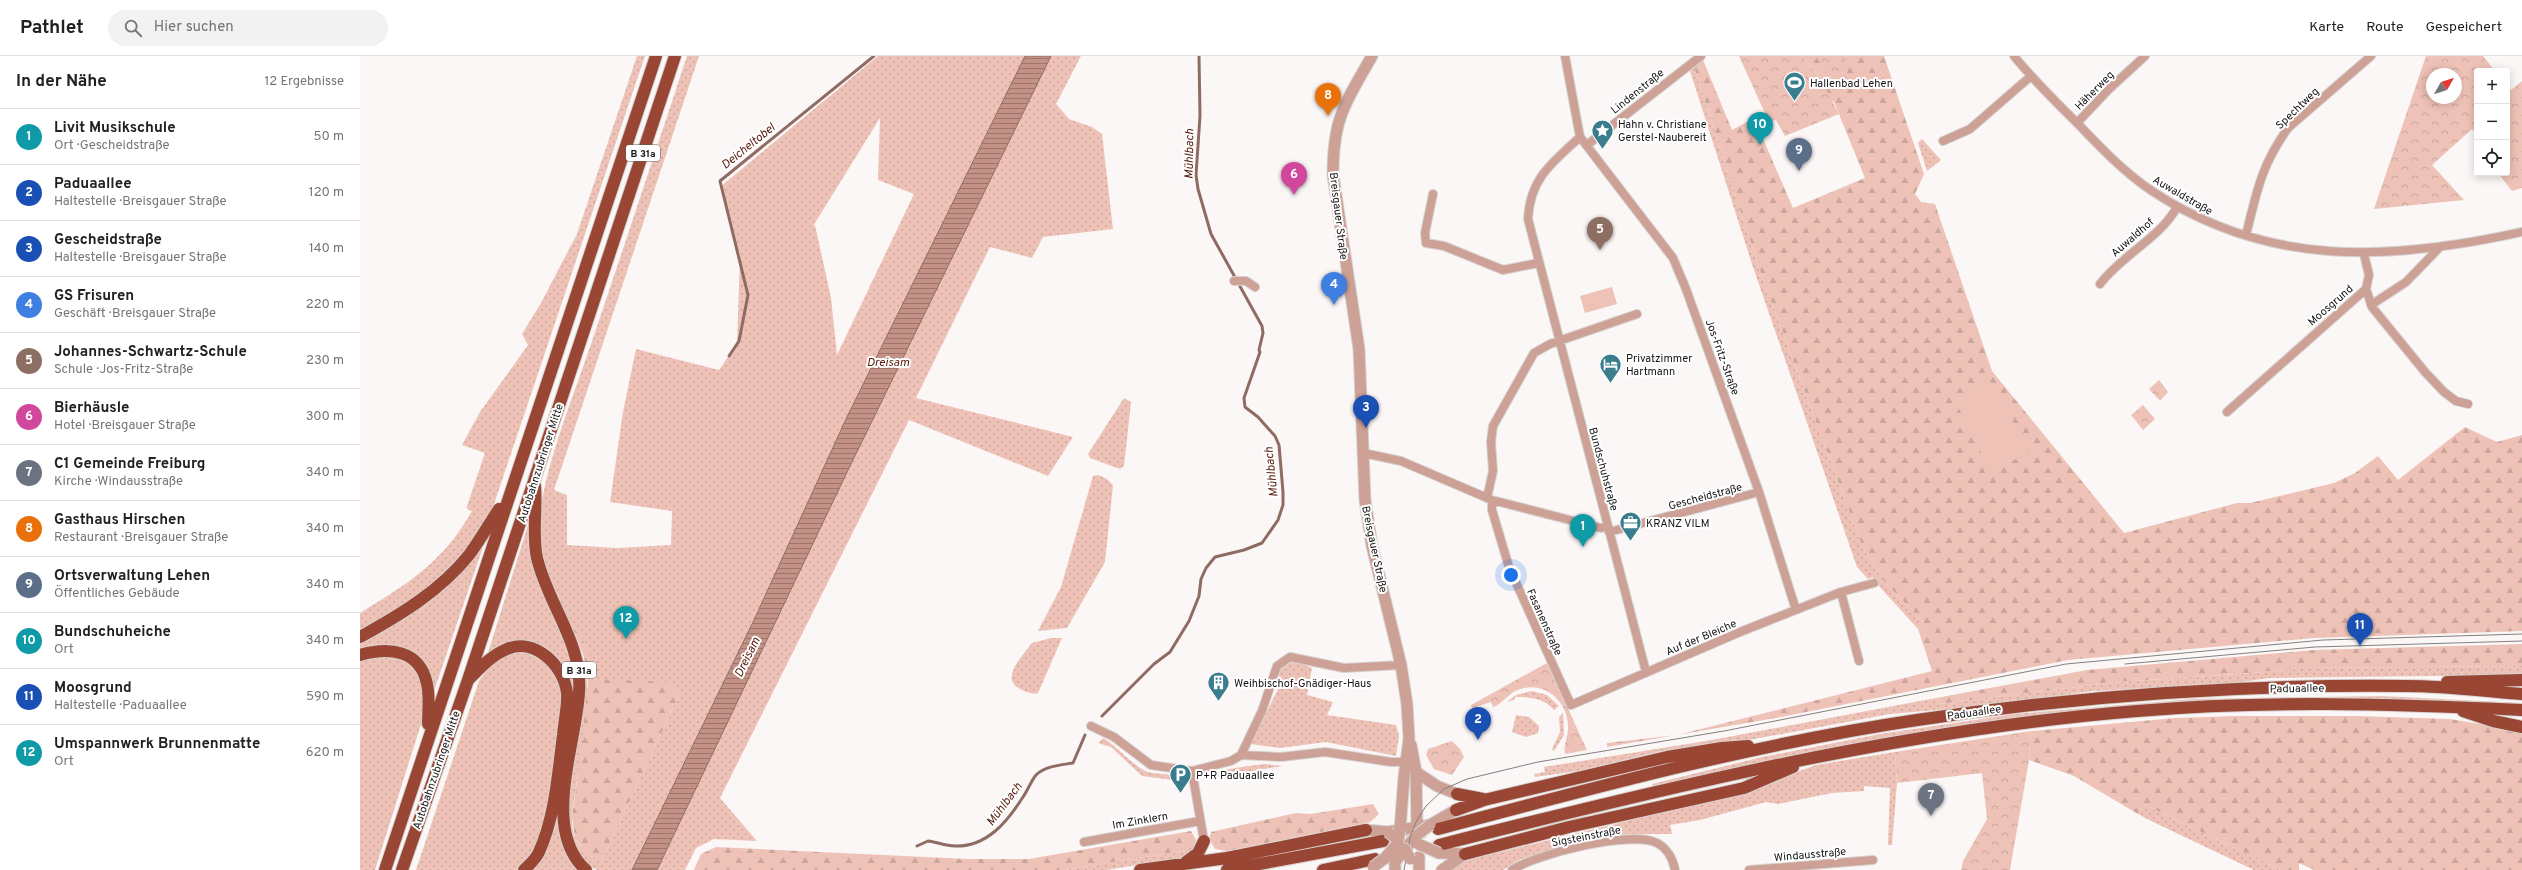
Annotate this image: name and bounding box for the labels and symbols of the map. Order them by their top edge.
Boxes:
street label: Lindenstraße [1608,66,1667,117]
street label: Häherweg [2072,68,2117,113]
north arrow [2426,68,2462,104]
sports icon: Hallenbad Lehen [1781,70,1807,103]
place label: Hallenbad Lehen [1810,77,1893,91]
pin: 8 [1315,83,1341,116]
street label: Spechtweg [2273,85,2322,133]
pin: 10 [1747,112,1773,145]
place icon: Hahn v. Christiane Gerstel-Naubereit [1590,117,1616,150]
place label: Hahn v. Christiane Gerstel-Naubereit [1618,118,1707,145]
water label: Deicheltobel [718,120,780,173]
water label: Mühlbach [1182,128,1198,179]
pin: 9 [1786,138,1812,171]
road number: B 31a [626,145,660,161]
pin: 6 [1281,162,1307,195]
street label: Breisgauer Straße [1326,172,1350,261]
street label: Auwaldstraße [2150,173,2215,219]
street label: Auwaldhof [2108,215,2157,260]
pin: 5 [1587,217,1613,250]
pin: 4 [1321,272,1347,305]
street label: Moosgrund [2305,282,2356,329]
street label: Jos-Fritz-Straße [1702,318,1742,397]
hotel icon: Privatzimmer Hartmann [1597,351,1623,384]
place label: Privatzimmer Hartmann [1626,352,1693,379]
water label: Dreisam [867,355,910,371]
pin: 3 [1353,395,1379,428]
street label: Autobahnzubringer Mitte [515,402,567,525]
street label: Bundschuhstraße [1585,426,1621,513]
water label: Mühlbach [1261,445,1283,498]
street label: Gescheidstraße [1667,480,1744,514]
street label: Breisgauer Straße [1358,505,1390,594]
office icon: KRANZ VILM [1618,510,1644,543]
pin: 1 [1570,514,1596,547]
place label: KRANZ VILM [1646,517,1710,531]
your location [1501,565,1521,585]
street label: Fasanenstraße [1523,587,1565,658]
pin: 12 [613,606,639,639]
pin: 11 [2347,613,2373,646]
street label: Auf der Bleiche [1664,617,1739,659]
water label: Dreisam [731,635,765,680]
road number: B 31a [562,662,596,678]
building icon: Weihbischof-Gnädiger-Haus [1205,670,1231,703]
place label: Weihbischof-Gnädiger-Haus [1234,677,1371,691]
street label: Paduaallee [2270,682,2324,696]
street label: Paduaallee [1946,702,2002,724]
pin: 2 [1465,707,1491,740]
street label: Autobahnzubringer Mitte [410,709,464,831]
parking icon: P+R Paduaallee [1167,762,1193,795]
place label: P+R Paduaallee [1196,769,1275,783]
water label: Mühlbach [983,779,1027,830]
pin: 7 [1918,783,1944,816]
street label: Im Zinklern [1111,809,1169,833]
street label: Sigsteinstraße [1550,823,1622,851]
street label: Windausstraße [1773,845,1847,865]

